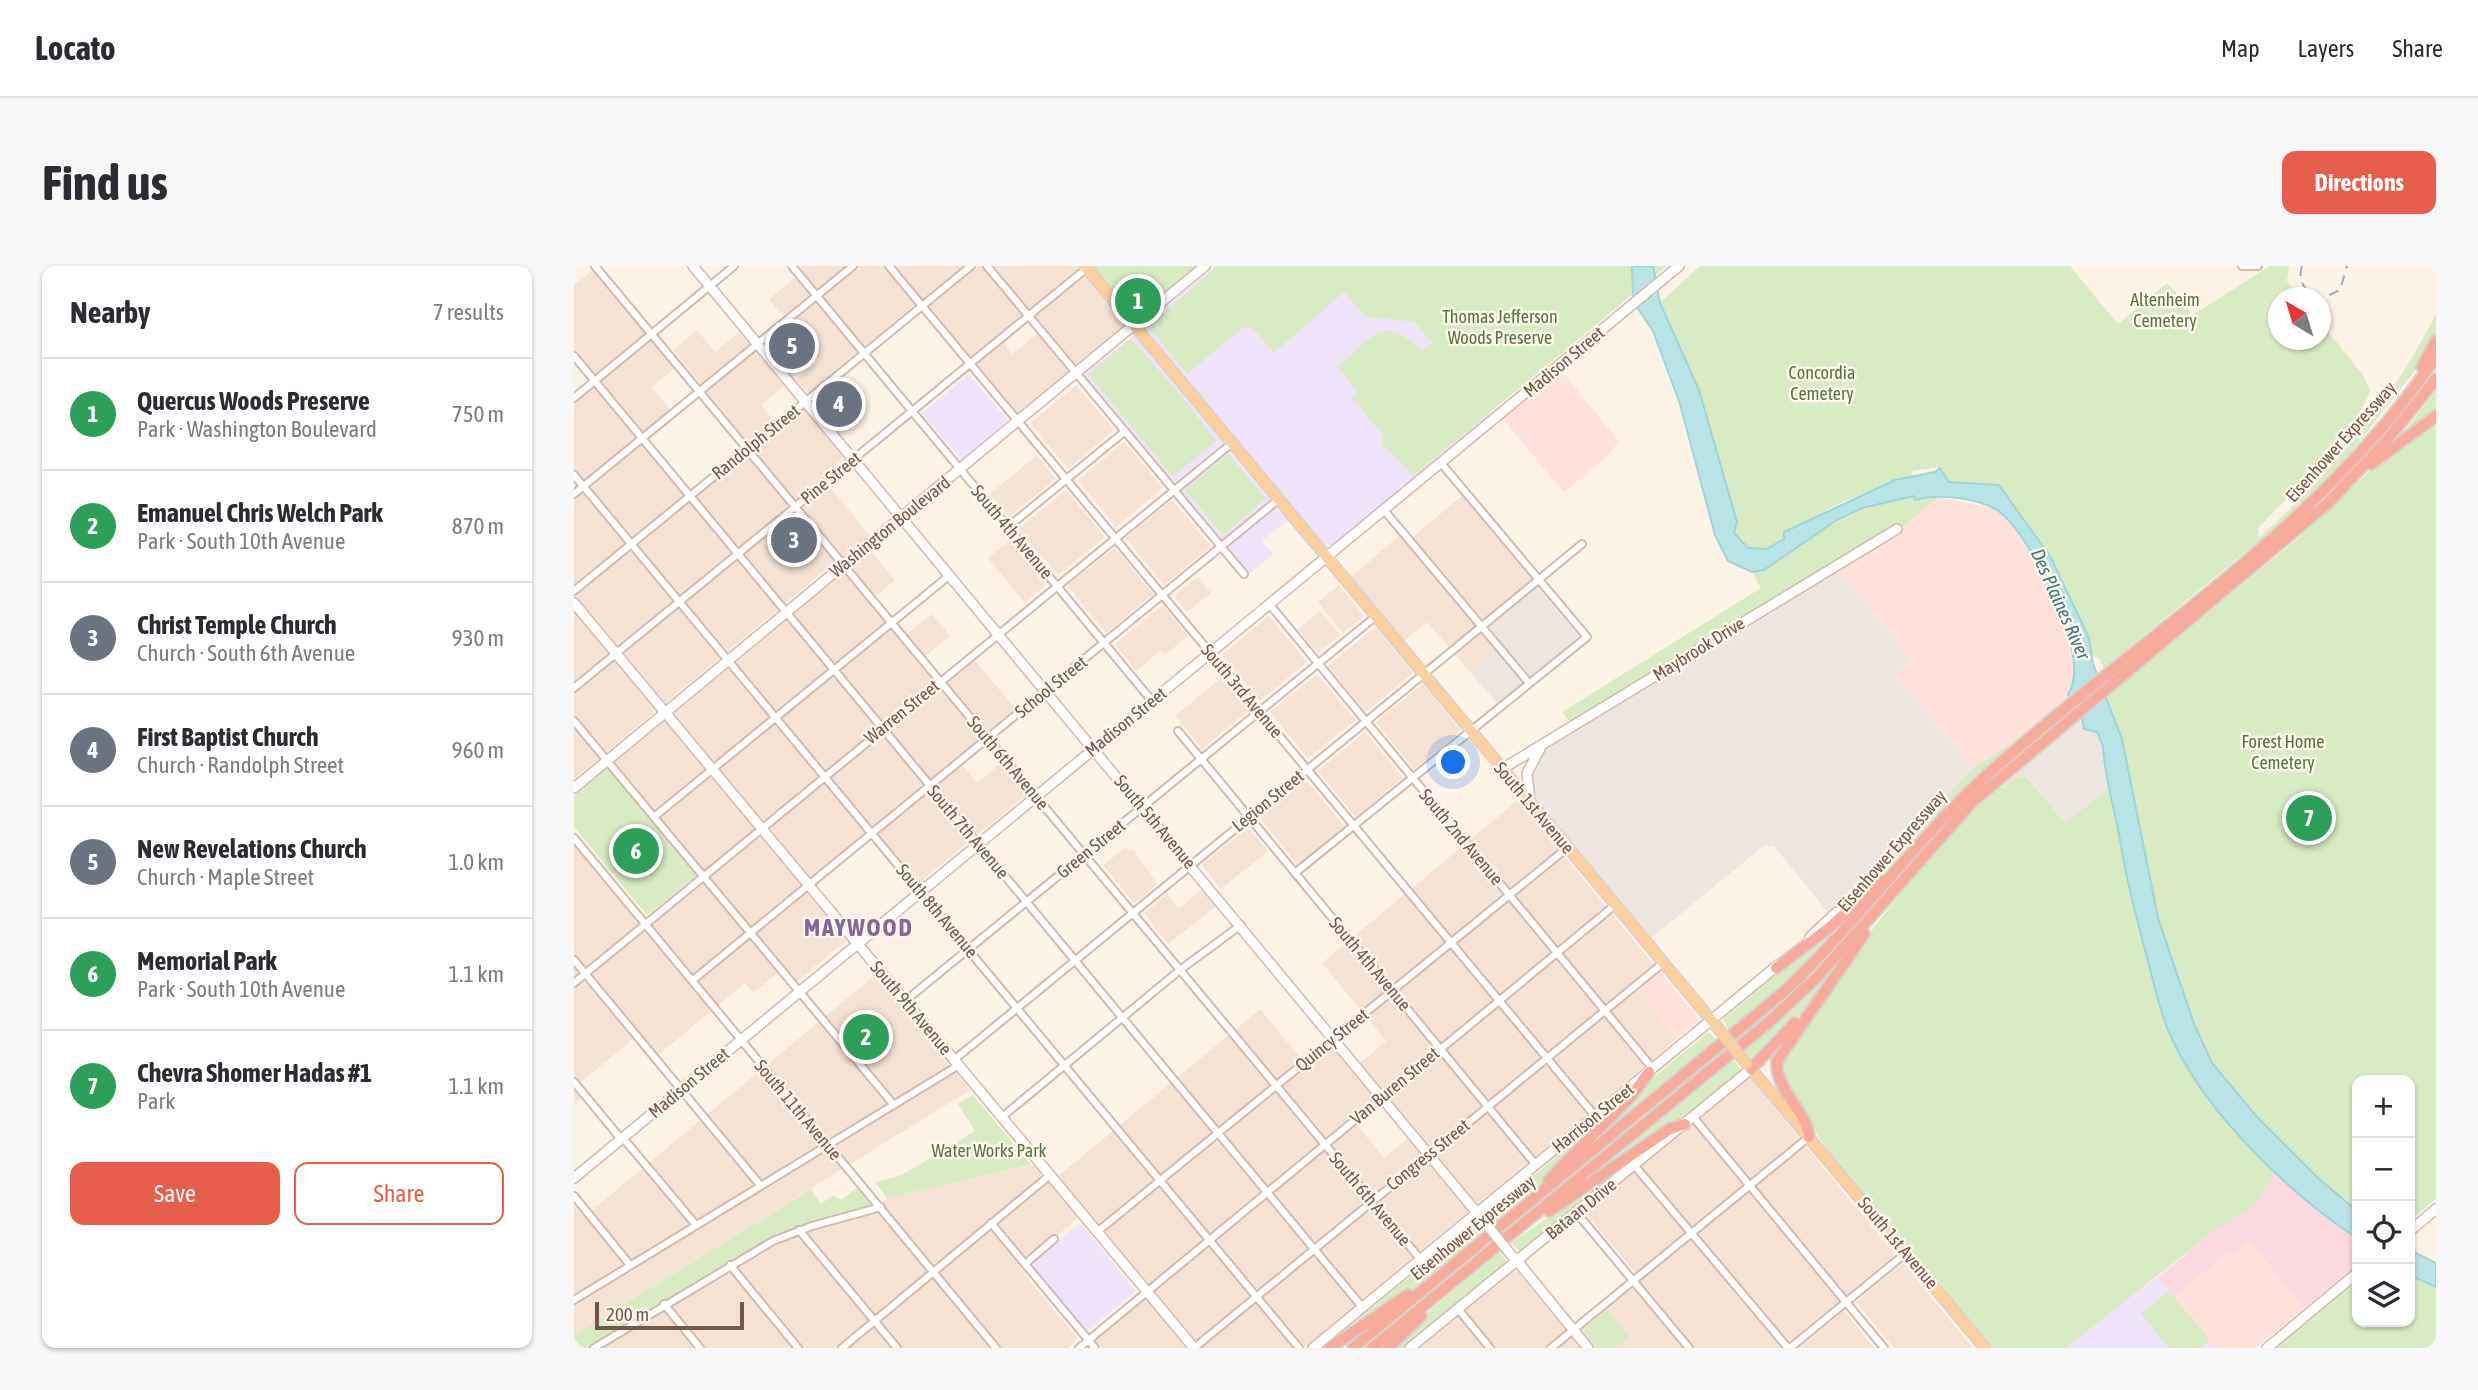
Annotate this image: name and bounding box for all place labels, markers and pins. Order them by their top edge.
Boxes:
pin: 1 [1115,275,1161,327]
pin: 5 [769,320,815,372]
pin: 4 [816,378,862,430]
pin: 3 [771,514,817,566]
pin: 7 [2286,792,2332,844]
pin: 6 [613,825,659,877]
pin: 2 [843,1011,889,1063]

